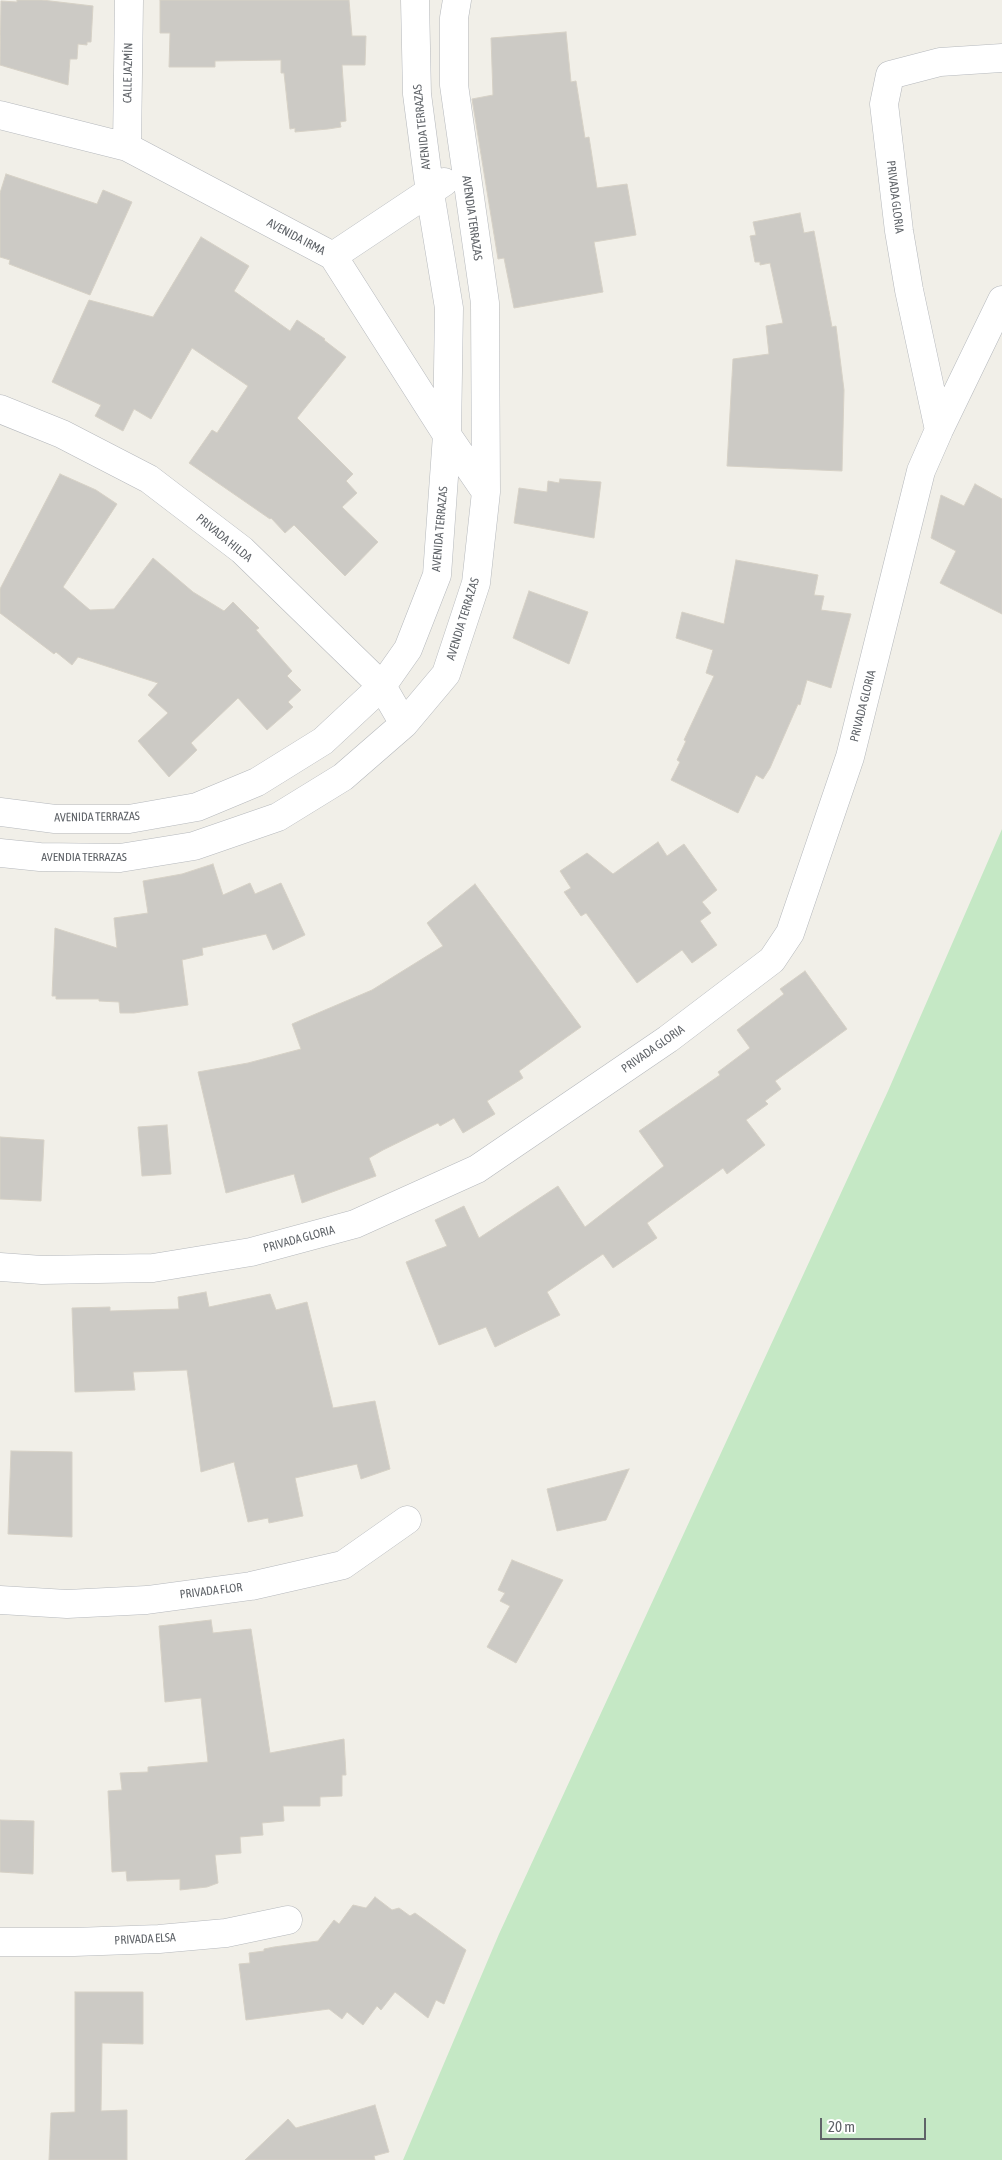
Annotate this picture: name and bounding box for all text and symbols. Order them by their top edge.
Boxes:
street label: CALLE JAZMÍN [120,43,136,103]
street label: AVENIDA TERRAZAS [410,84,434,170]
street label: PRIVADA GLORIA [883,160,907,234]
street label: AVENDIA TERRAZAS [459,175,485,261]
street label: AVENIDA IRMA [264,216,328,258]
street label: AVENIDA TERRAZAS [429,486,451,572]
street label: PRIVADA HILDA [193,511,255,565]
street label: AVENDIA TERRAZAS [444,576,482,662]
street label: PRIVADA GLORIA [847,669,879,743]
street label: AVENIDA TERRAZAS [54,809,140,825]
street label: AVENDIA TERRAZAS [41,850,127,864]
street label: PRIVADA GLORIA [619,1022,687,1076]
street label: PRIVADA GLORIA [262,1223,336,1255]
street label: PRIVADA FLOR [179,1580,243,1602]
street label: PRIVADA ELSA [114,1930,176,1948]
scale bar [822,2108,928,2140]
text: 20 m [828,2118,855,2135]

